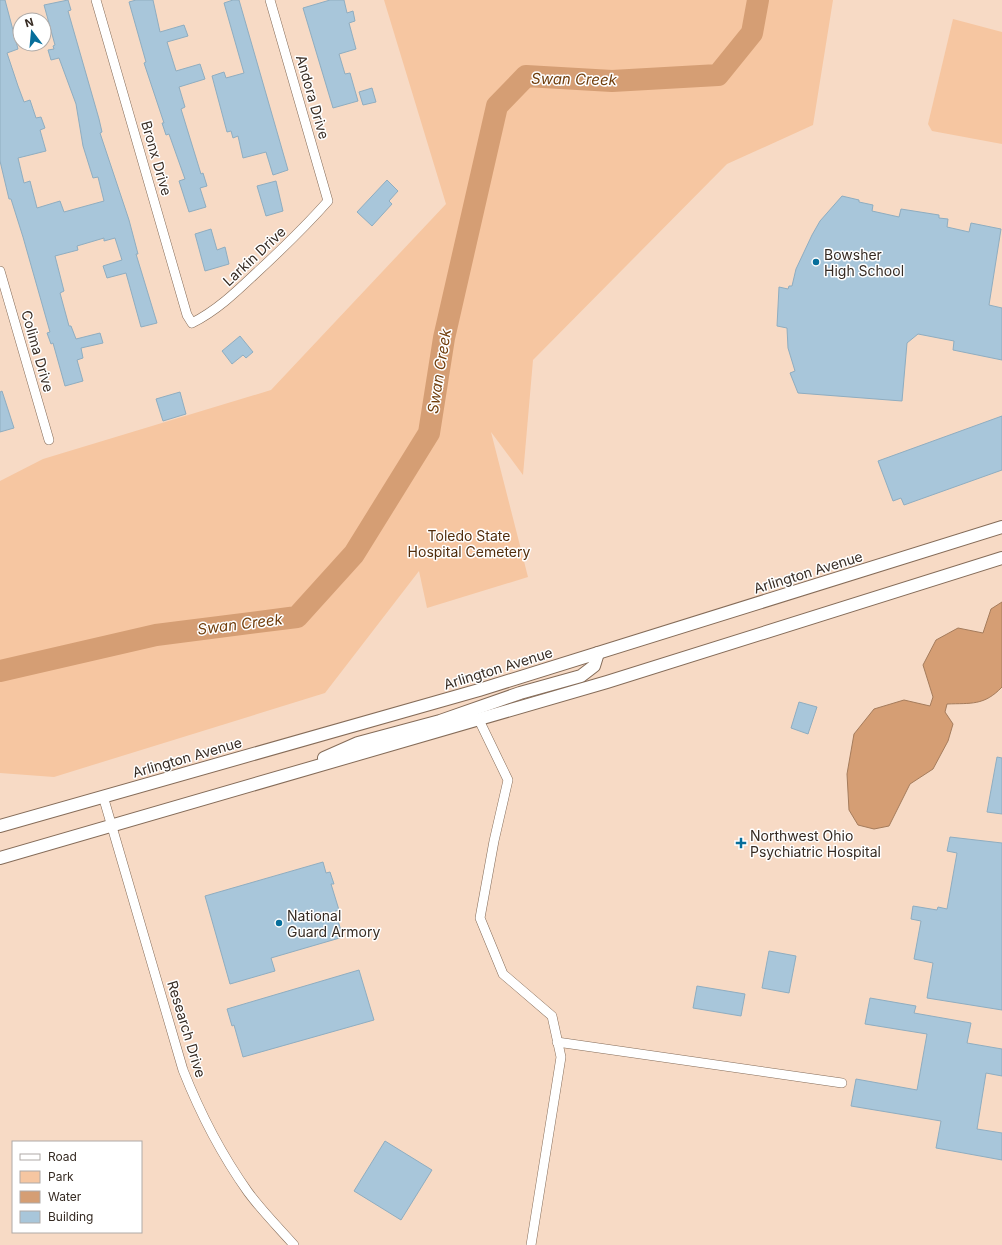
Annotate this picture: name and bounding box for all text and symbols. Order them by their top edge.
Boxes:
north arrow [12,12,52,52]
text: N [23,15,35,30]
street label: Andora Drive [293,53,333,141]
water label: Swan Creek [531,69,618,89]
street label: Bronx Drive [138,119,176,197]
street label: Larkin Drive [219,223,289,289]
place label: Bowsher High School [824,246,904,279]
marker: Bowsher High School [811,257,821,267]
street label: Colima Drive [18,308,58,394]
water label: Swan Creek [423,326,455,415]
park label: Toledo State Hospital Cemetery [408,527,531,560]
street label: Arlington Avenue [751,547,865,597]
water label: Swan Creek [196,609,284,639]
street label: Arlington Avenue [441,643,555,693]
street label: Arlington Avenue [130,733,244,781]
place label: Northwest Ohio Psychiatric Hospital [750,827,881,860]
marker: Northwest Ohio Psychiatric Hospital [735,837,747,849]
place label: National Guard Armory [287,907,380,940]
marker: National Guard Armory [274,918,284,928]
street label: Research Drive [164,978,210,1080]
legend [12,1141,142,1233]
text: Road [48,1149,77,1164]
text: Park [48,1169,74,1184]
text: Water [48,1189,82,1204]
text: Building [48,1209,93,1224]

